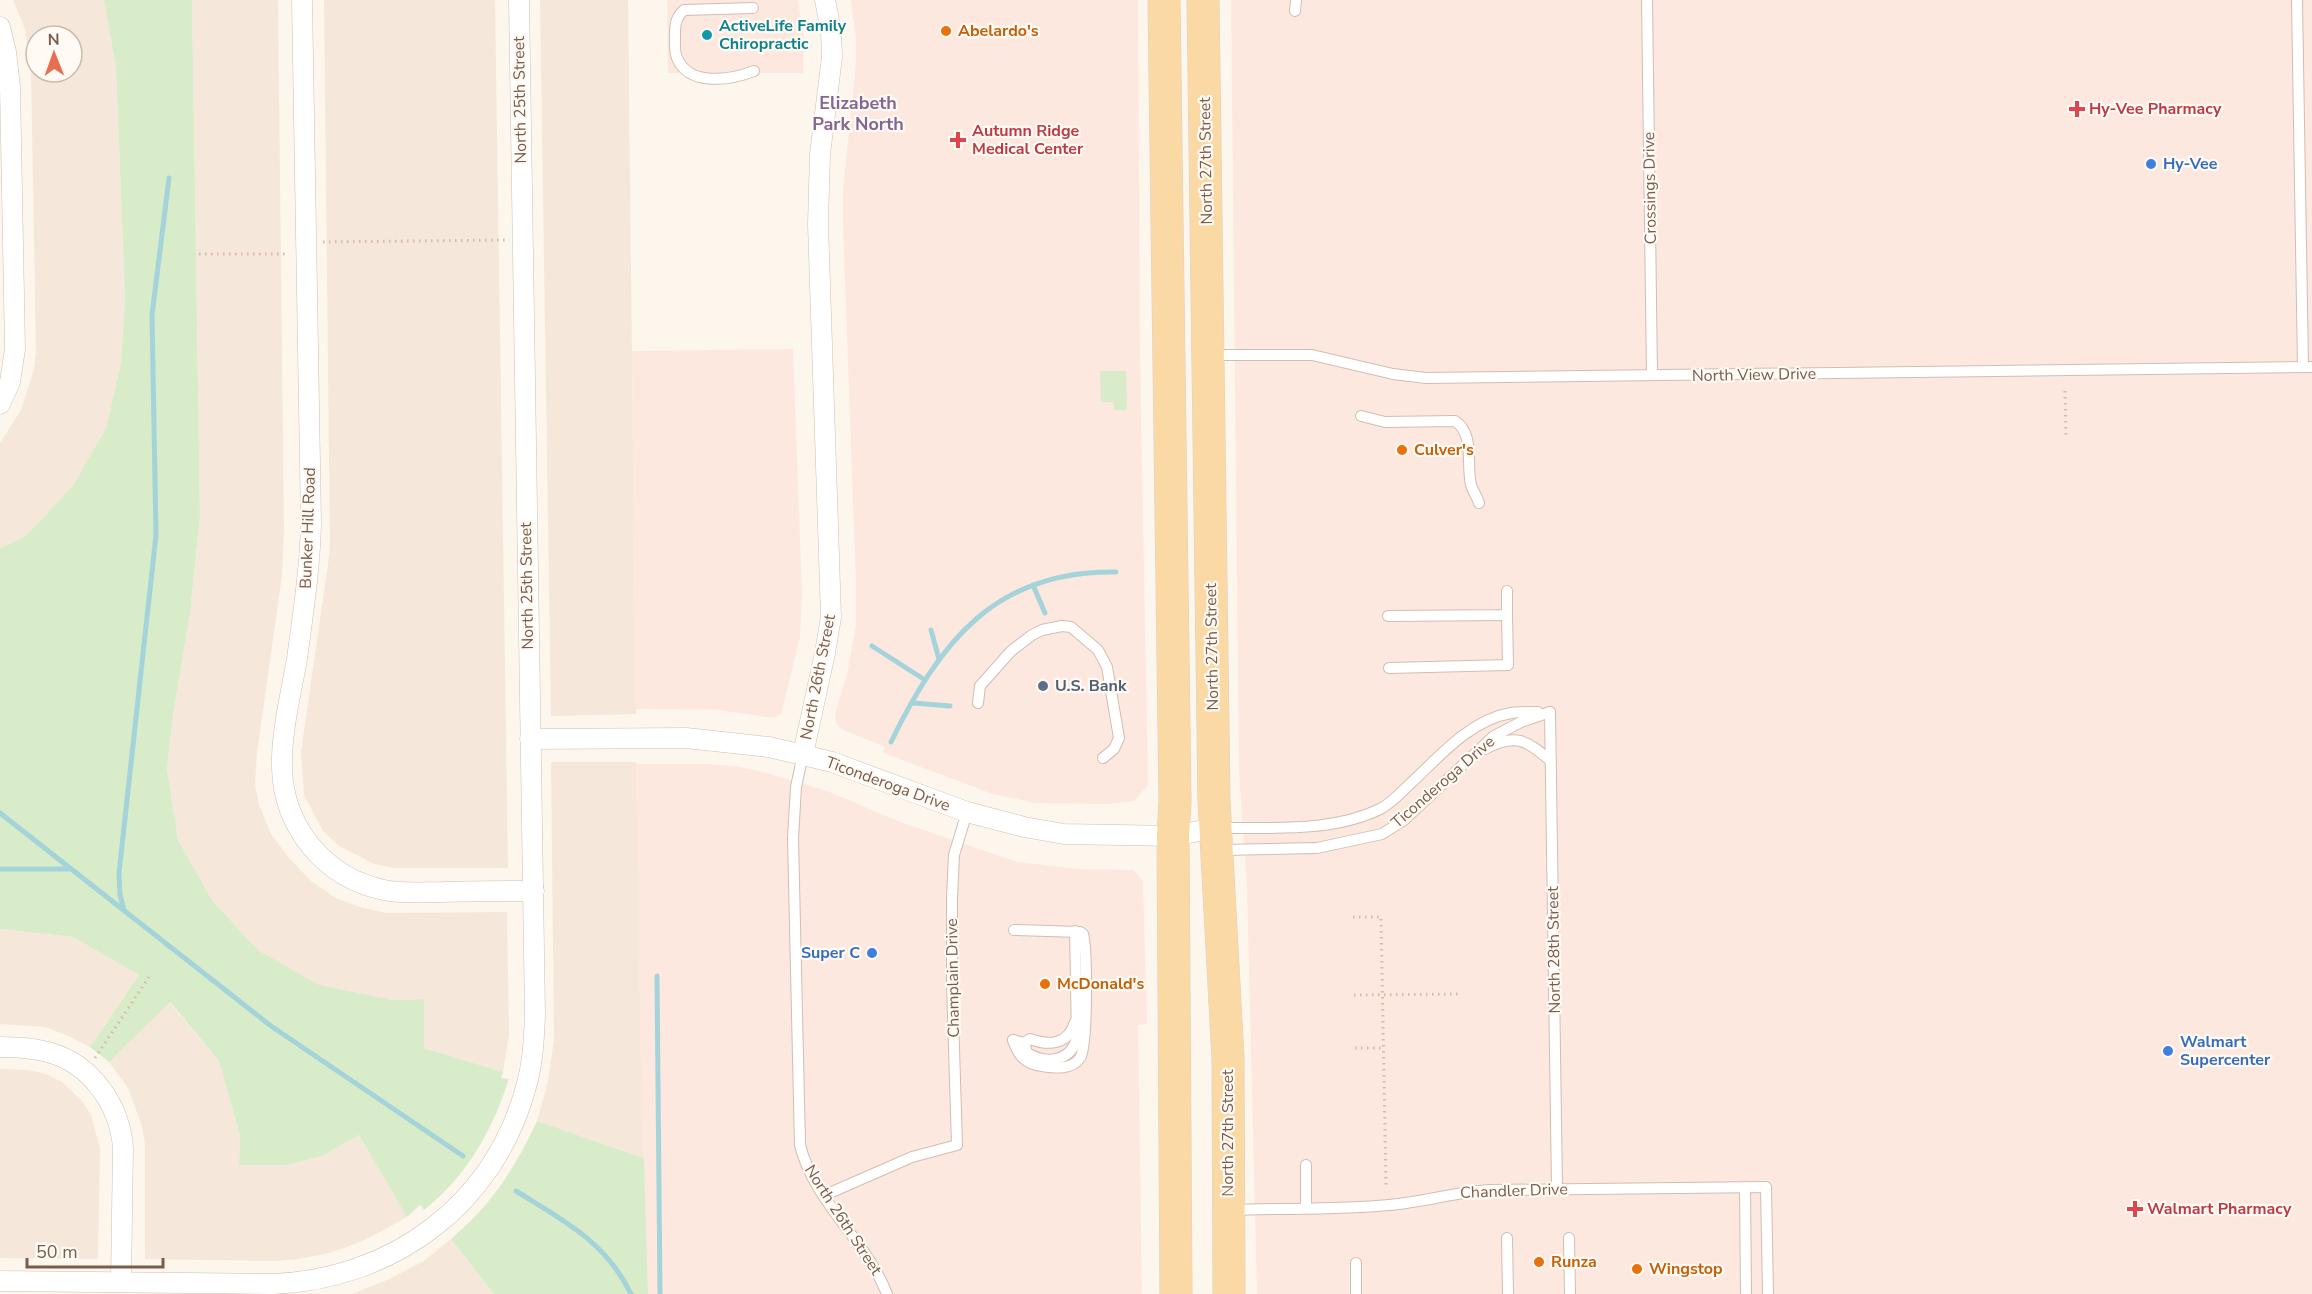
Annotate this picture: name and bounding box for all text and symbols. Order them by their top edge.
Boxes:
place label: ActiveLife Family Chiropractic [719,15,847,55]
place label: Abelardo's [958,20,1039,42]
north arrow [24,24,84,84]
marker: Abelardo's [939,24,953,38]
marker: ActiveLife Family Chiropractic [700,28,714,42]
text: N [48,29,60,51]
street label: North 25th Street [508,36,532,164]
district label: Elizabeth Park North [812,91,904,136]
street label: North 27th Street [1194,97,1218,225]
place label: Hy-Vee Pharmacy [2089,98,2222,120]
marker: Hy-Vee Pharmacy [2070,102,2084,116]
place label: Autumn Ridge Medical Center [972,120,1084,160]
marker: Autumn Ridge Medical Center [949,131,967,149]
street label: Crossings Drive [1638,132,1662,244]
place label: Hy-Vee [2163,153,2218,175]
marker: Hy-Vee [2144,157,2158,171]
street label: North View Drive [1692,363,1816,387]
place label: Culver's [1414,439,1474,461]
marker: Culver's [1395,443,1409,457]
street label: Bunker Hill Road [295,467,321,589]
street label: North 25th Street [515,522,539,650]
street label: North 27th Street [1200,583,1224,711]
street label: North 26th Street [795,612,841,742]
place label: U.S. Bank [1055,675,1127,697]
marker: U.S. Bank [1036,679,1050,693]
street label: Ticonderoga Drive [1386,731,1500,833]
street label: Ticonderoga Drive [823,751,953,817]
street label: North 28th Street [1542,886,1566,1014]
street label: Champlain Drive [941,918,965,1038]
place label: Super C [801,942,860,964]
marker: Super C [865,946,879,960]
place label: McDonald's [1057,973,1144,995]
marker: McDonald's [1038,977,1052,991]
place label: Walmart Supercenter [2180,1031,2271,1071]
marker: Walmart Supercenter [2161,1044,2175,1058]
street label: North 27th Street [1217,1069,1239,1197]
street label: North 26th Street [799,1161,887,1280]
street label: Chandler Drive [1460,1178,1568,1204]
place label: Walmart Pharmacy [2147,1198,2292,1220]
marker: Walmart Pharmacy [2128,1202,2142,1216]
scale bar [27,1231,164,1269]
text: 50 m [36,1240,78,1264]
place label: Runza [1551,1251,1597,1273]
marker: Runza [1532,1255,1546,1269]
place label: Wingstop [1649,1258,1723,1280]
marker: Wingstop [1630,1262,1644,1276]

